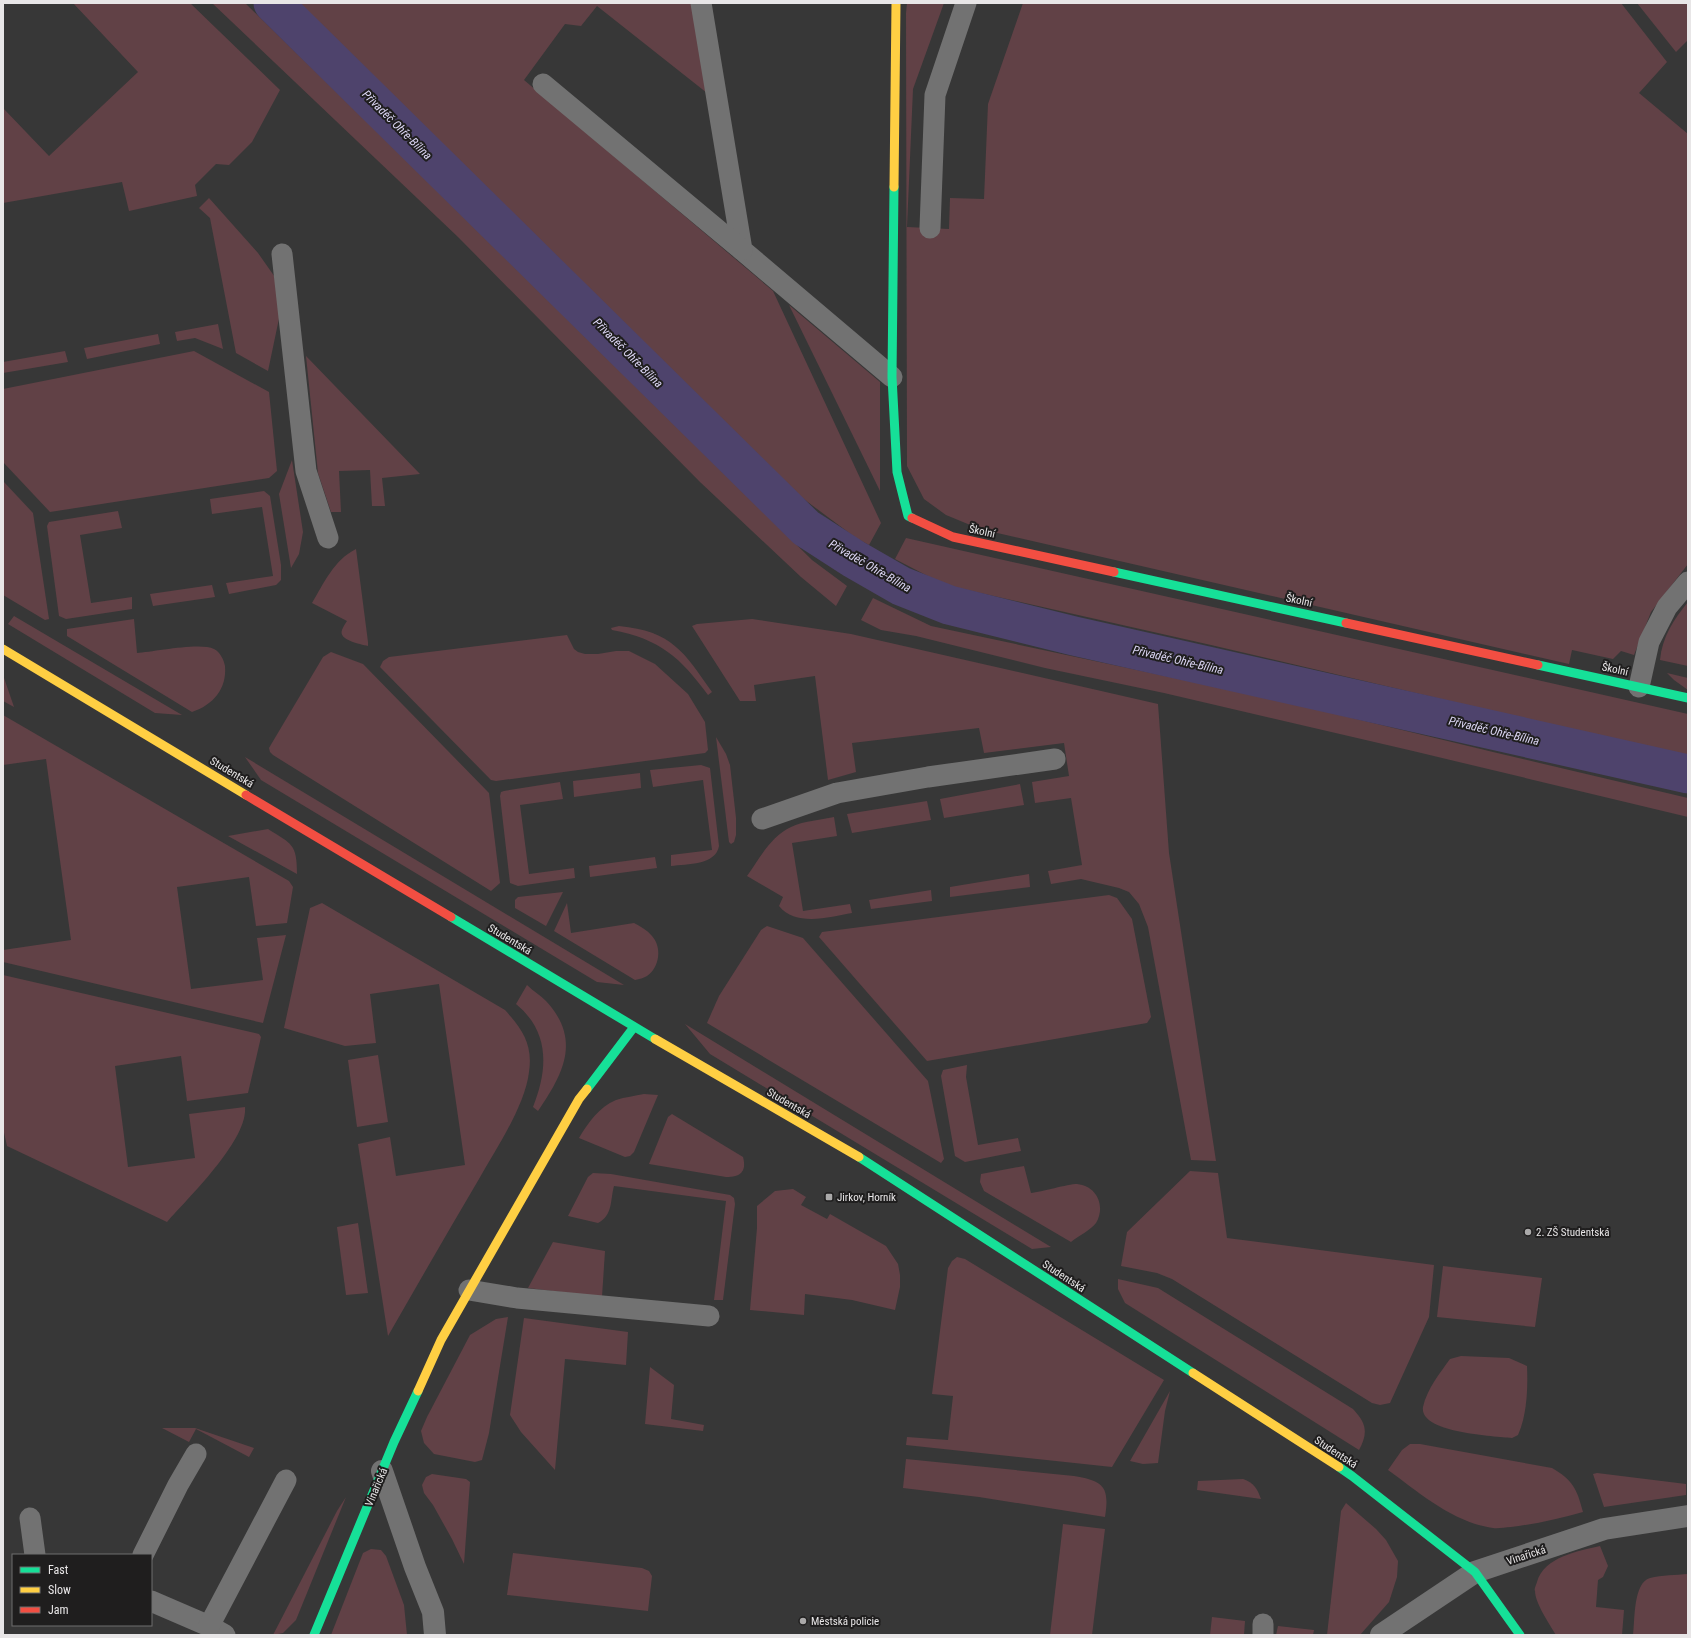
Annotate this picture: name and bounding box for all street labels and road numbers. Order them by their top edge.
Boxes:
street label: Školní [968,522,997,541]
street label: Školní [1285,591,1314,610]
street label: Školní [1601,660,1630,679]
street label: Studentská [208,754,256,791]
street label: Studentská [486,921,534,958]
street label: Studentská [764,1086,813,1121]
street label: Studentská [1040,1258,1088,1295]
street label: Studentská [1312,1434,1360,1471]
street label: Vinařická [363,1466,390,1508]
street label: Vinařická [1505,1543,1547,1568]

